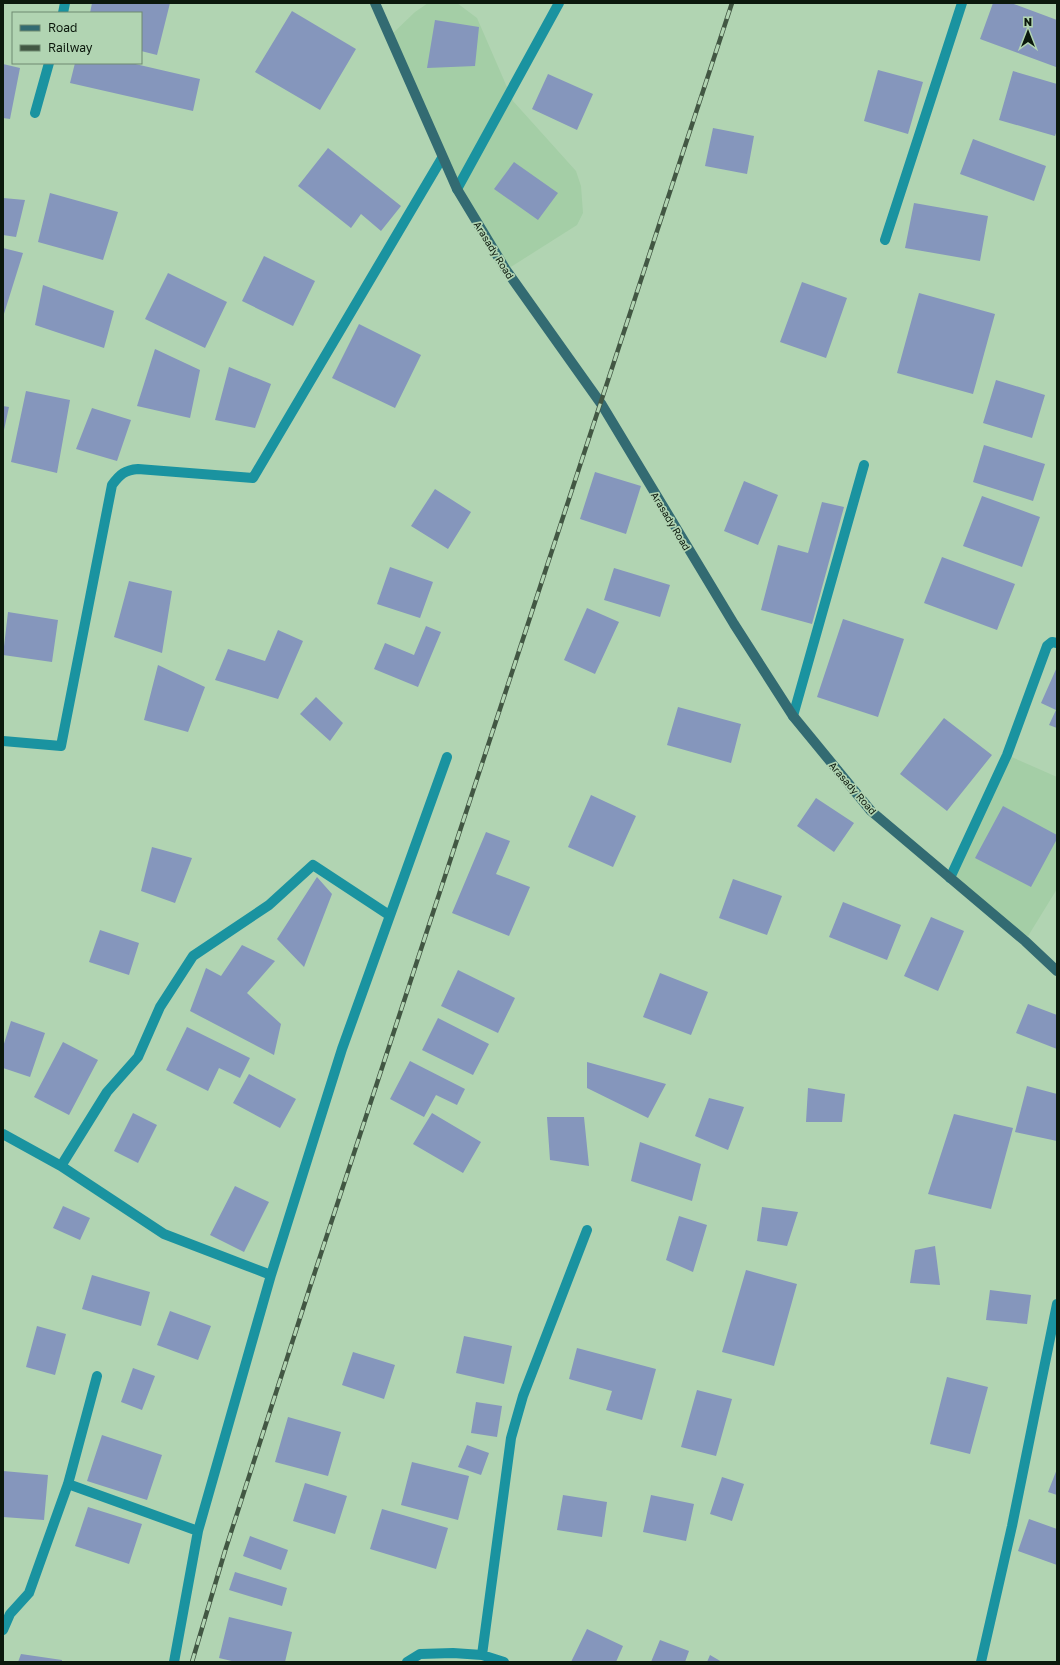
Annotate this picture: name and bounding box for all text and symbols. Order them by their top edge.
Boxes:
legend [12,12,142,64]
north arrow [1008,12,1048,52]
text: N [1024,15,1032,28]
text: Road [48,20,77,35]
text: Railway [48,40,93,55]
street label: Arasady Road [471,219,517,281]
street label: Arasady Road [649,490,693,552]
street label: Arasady Road [827,759,879,817]

